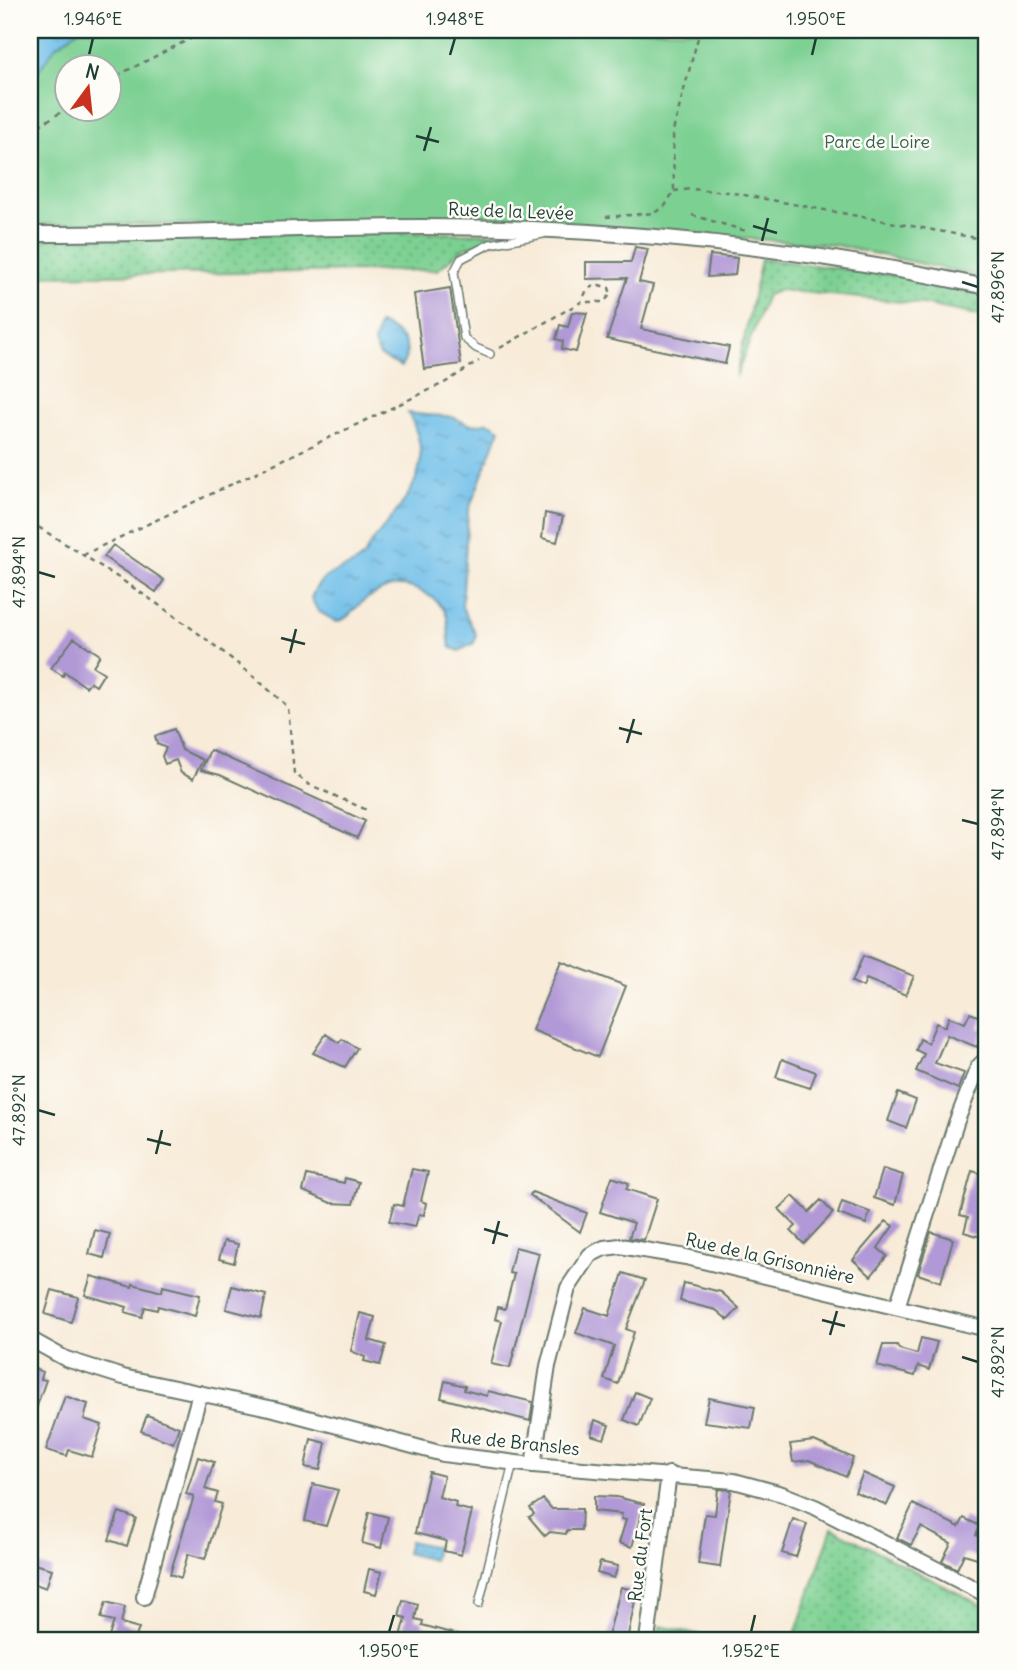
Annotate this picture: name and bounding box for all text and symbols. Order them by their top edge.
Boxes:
text: 1.946°E [64,7,122,30]
text: 1.948°E [426,7,484,30]
text: 1.950°E [786,7,846,30]
north arrow [52,52,122,122]
text: N [83,58,102,85]
park label: Parc de Loire [824,130,930,153]
street label: Rue de la Levée [448,197,574,225]
text: 47.896°N [986,251,1009,323]
text: 47.894°N [7,536,30,608]
text: 47.894°N [986,788,1009,860]
text: 47.892°N [7,1074,30,1146]
street label: Rue de la Grisonnière [683,1227,857,1289]
text: 47.892°N [986,1326,1009,1398]
street label: Rue de Bransles [449,1424,581,1460]
street label: Rue du Fort [623,1507,657,1603]
text: 1.950°E [359,1639,419,1662]
text: 1.952°E [722,1639,780,1662]

